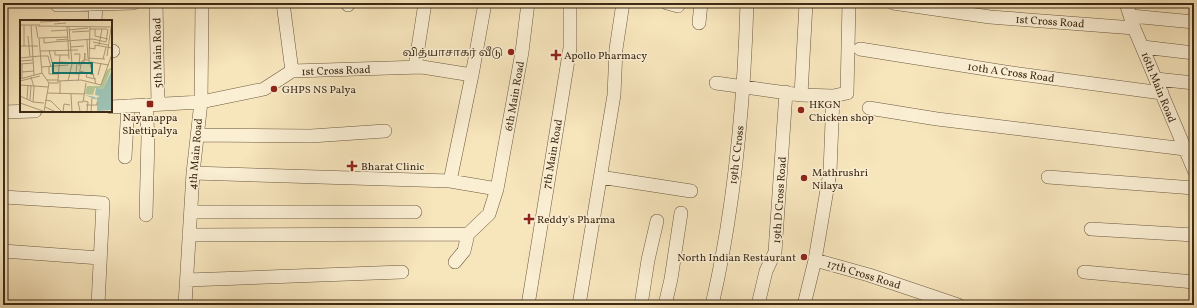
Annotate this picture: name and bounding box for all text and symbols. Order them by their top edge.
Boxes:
street label: 1st Cross Road [1015,13,1085,32]
street label: 5th Main Road [150,18,167,88]
inset map [20,20,112,112]
place label: வித்யாசாகர் வீடு [403,46,503,61]
marker: வித்யாசாகர் வீடு [506,47,516,57]
place label: Apollo Pharmacy [564,49,647,64]
marker: Apollo Pharmacy [551,50,561,60]
street label: 16th Main Road [1137,50,1179,125]
street label: 6th Main Road [502,60,529,132]
street label: 10th A Cross Road [966,60,1055,87]
street label: 1st Cross Road [301,63,371,80]
place label: GHPS NS Palya [282,83,357,98]
marker: GHPS NS Palya [269,84,279,94]
place label: HKGN Chicken shop [809,98,874,126]
marker: Nayanappa Shettipalya [145,99,155,109]
marker: HKGN Chicken shop [796,105,806,115]
place label: Nayanappa Shettipalya [122,111,178,139]
street label: 4th Main Road [186,118,207,191]
street label: 7th Main Road [540,118,567,190]
street label: 19th C Cross [726,125,749,185]
street label: 19th D Cross Road [770,156,791,244]
marker: Bharat Clinic [346,160,358,172]
place label: Bharat Clinic [361,160,425,175]
place label: Mathrushri Nilaya [812,166,868,194]
marker: Mathrushri Nilaya [799,173,809,183]
place label: Reddy's Pharma [537,213,616,228]
marker: Reddy's Pharma [524,214,534,224]
place label: North Indian Restaurant [677,251,796,266]
marker: North Indian Restaurant [799,252,809,262]
street label: 17th Cross Road [825,257,902,294]

